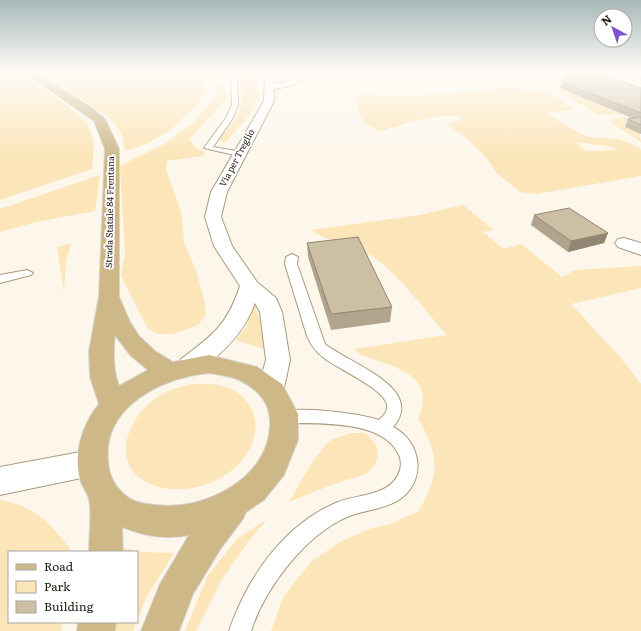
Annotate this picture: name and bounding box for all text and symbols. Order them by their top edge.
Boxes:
north arrow [593,8,633,48]
text: N [597,10,615,29]
street label: Via per Treglio [215,126,257,189]
street label: Strada Statale 84 Frentana [101,156,117,268]
legend [8,551,138,623]
text: Road [44,557,74,575]
text: Park [44,577,71,595]
text: Building [44,597,94,615]

